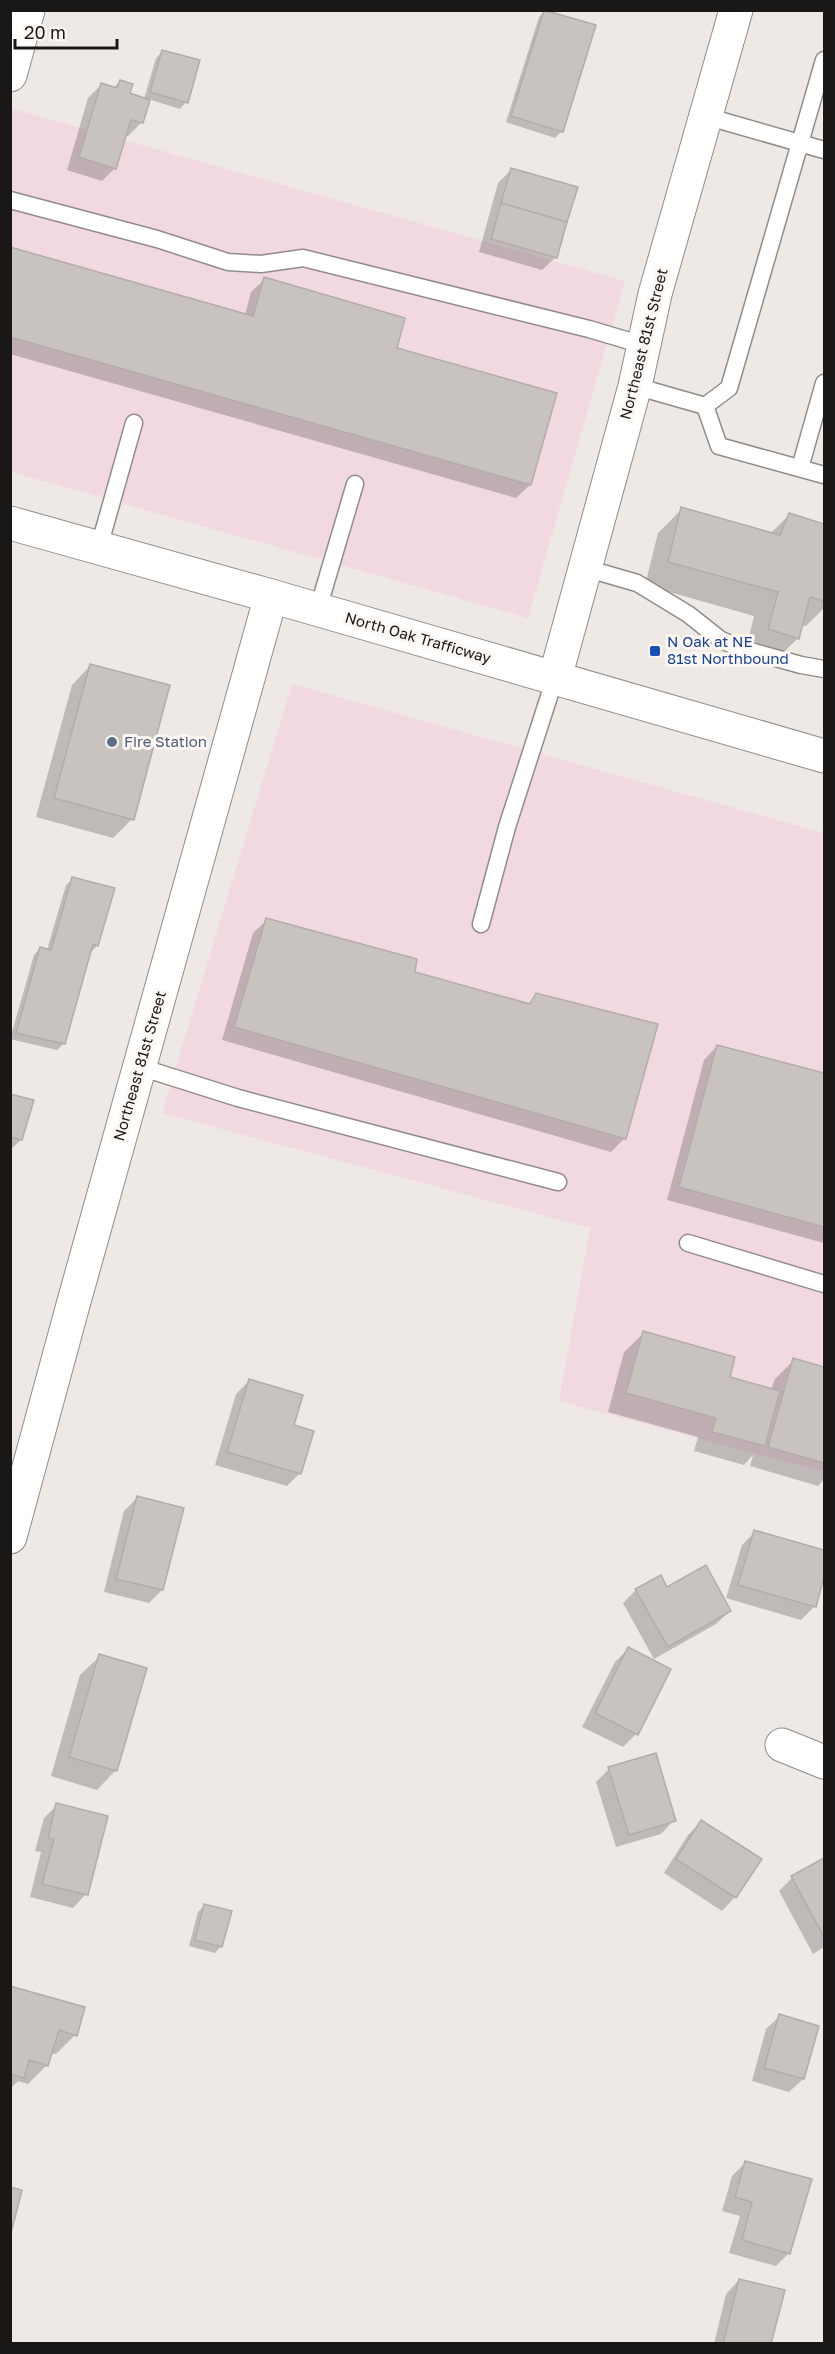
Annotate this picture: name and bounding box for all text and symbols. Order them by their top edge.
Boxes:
scale bar [15,12,117,50]
text: 20 m [24,21,66,43]
street label: Northeast 81st Street [616,266,671,421]
street label: North Oak Trafficway [343,608,494,667]
place label: N Oak at NE 81st Northbound [667,632,789,667]
marker: N Oak at NE 81st Northbound [648,644,662,658]
place label: Fire Station [124,732,207,750]
marker: Fire Station [105,735,119,749]
street label: Northeast 81st Street [109,989,169,1143]

